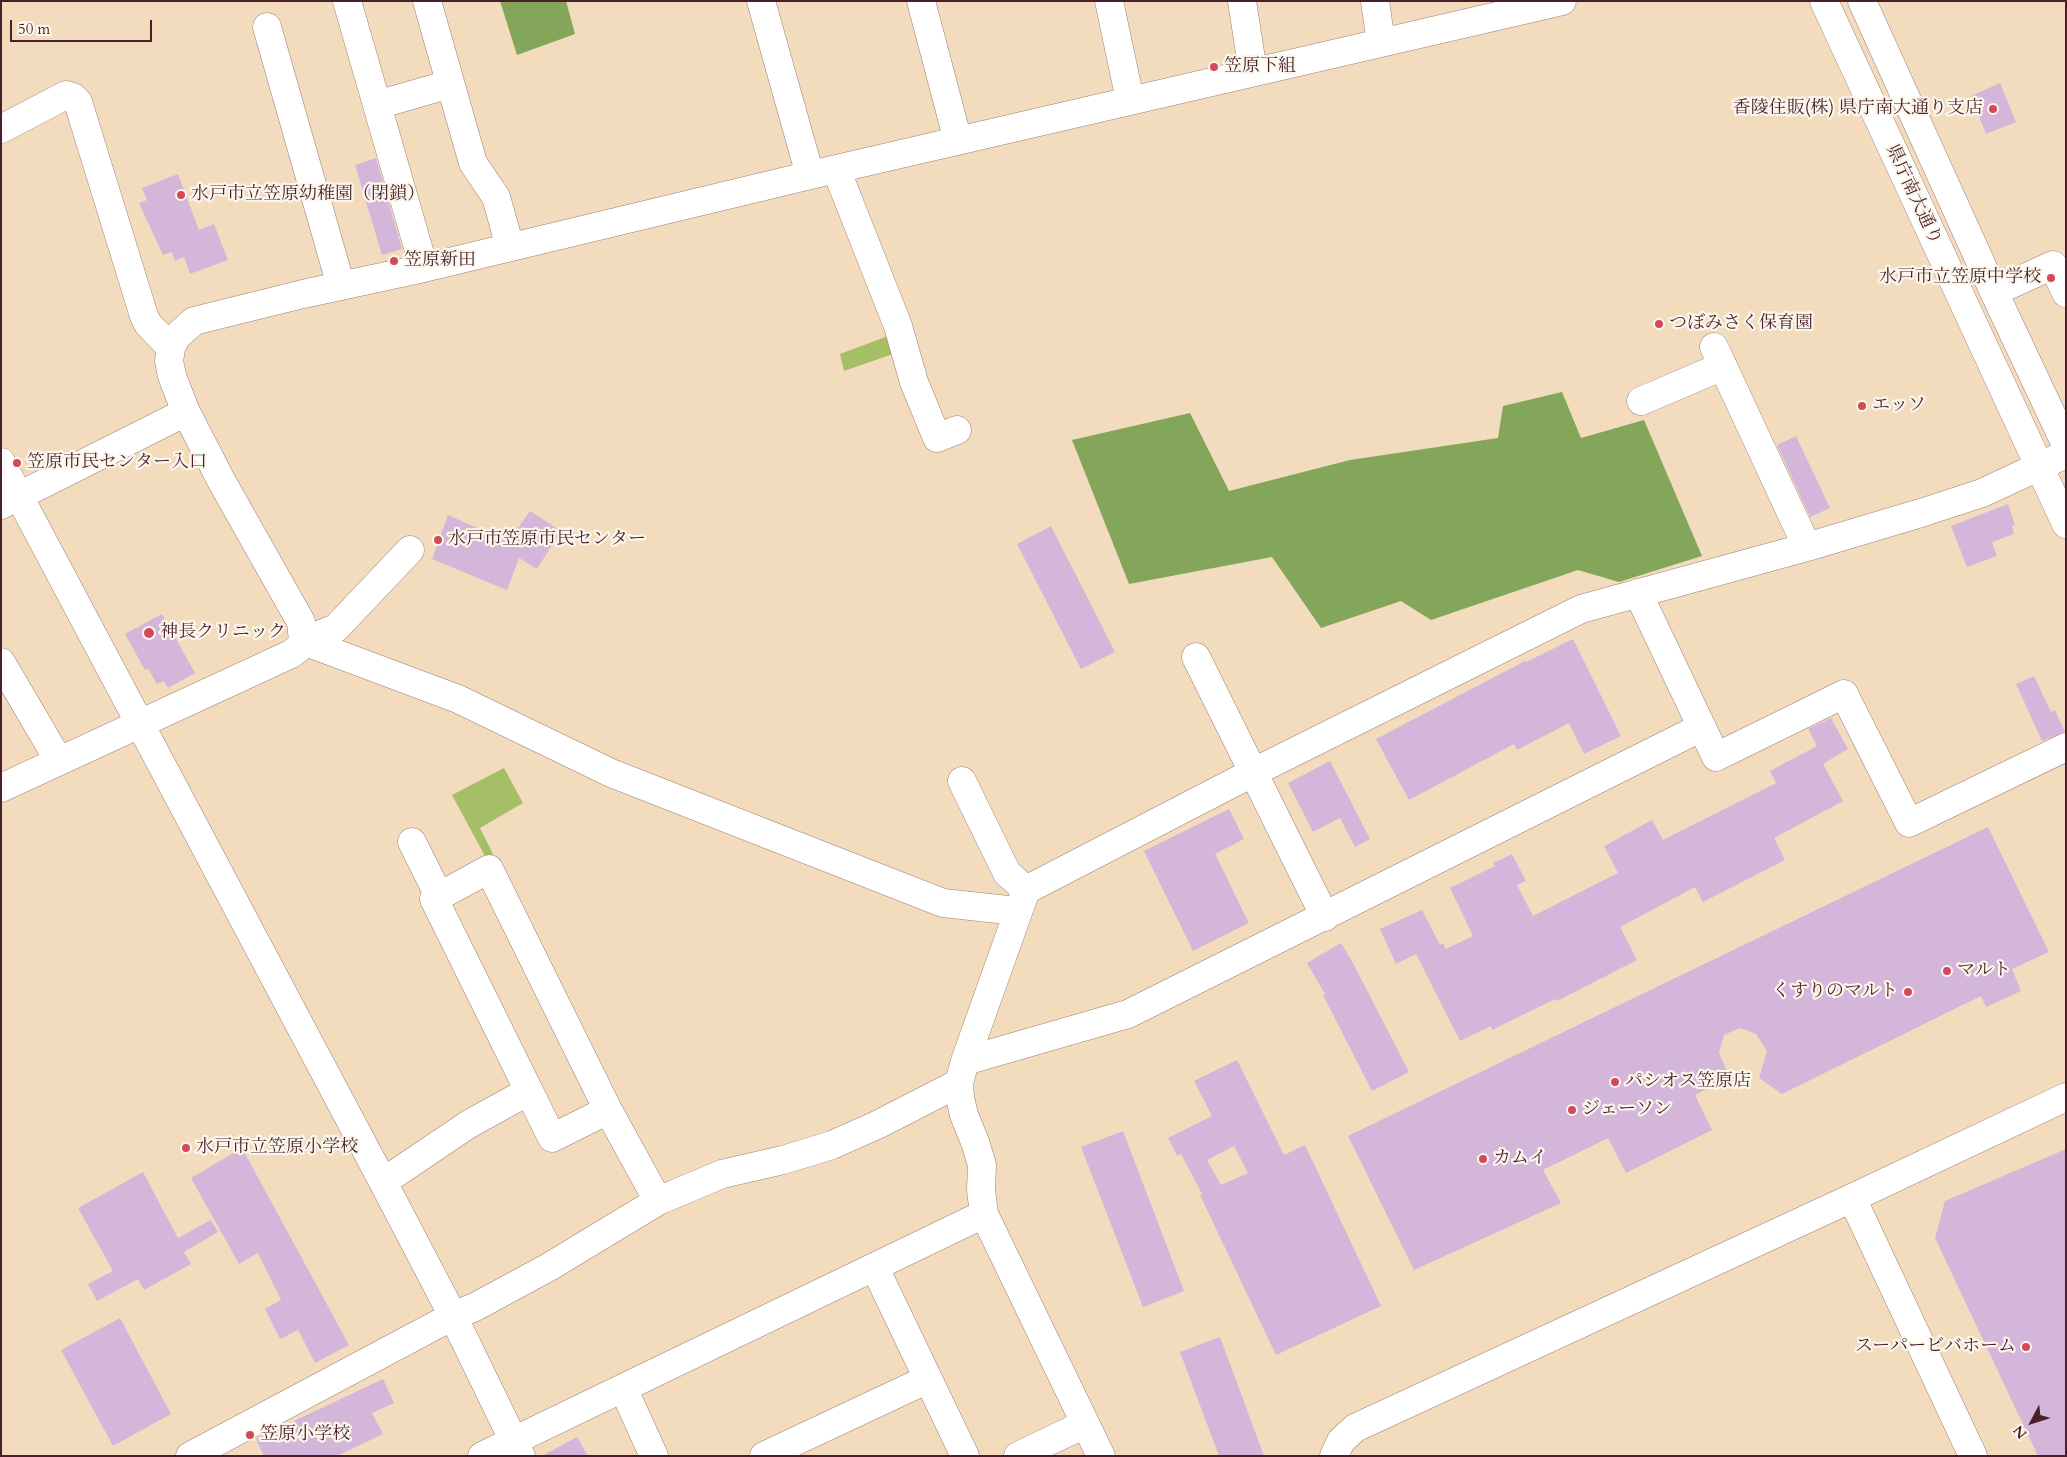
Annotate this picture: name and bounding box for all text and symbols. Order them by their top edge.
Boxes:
scale bar [12,10,155,42]
text: 50 m [18,19,50,39]
place label: 笠原下組 [1224,56,1296,78]
marker: 笠原下組 [1208,61,1220,73]
place label: 香陵住販(株) 県庁南大通り支店 [1733,98,1983,120]
marker: 香陵住販(株) 県庁南大通り支店 [1987,103,1999,115]
street label: 県庁南大通り [1880,141,1946,249]
place label: 水戸市立笠原幼稚園（閉鎖） [191,184,425,206]
marker: 水戸市立笠原幼稚園（閉鎖） [175,189,187,201]
place label: 笠原新田 [404,250,476,272]
marker: 笠原新田 [388,255,400,267]
place label: 水戸市立笠原中学校 [1879,267,2041,289]
marker: 水戸市立笠原中学校 [2045,272,2057,284]
place label: つぼみさく保育園 [1669,313,1813,335]
marker: つぼみさく保育園 [1653,318,1665,330]
place label: エッソ [1872,395,1926,417]
marker: エッソ [1856,400,1868,412]
place label: 笠原市民センター入口 [27,452,207,474]
marker: 笠原市民センター入口 [11,457,23,469]
place label: 水戸市笠原市民センター [448,529,646,551]
marker: 水戸市笠原市民センター [432,534,444,546]
place label: 神長クリニック [160,622,286,644]
marker: 神長クリニック [142,626,156,640]
place label: マルト [1957,960,2011,982]
marker: マルト [1941,965,1953,977]
place label: くすりのマルト [1772,981,1898,1003]
marker: くすりのマルト [1902,986,1914,998]
place label: パシオス笠原店 [1625,1071,1751,1093]
marker: パシオス笠原店 [1609,1076,1621,1088]
place label: ジェーソン [1582,1099,1672,1121]
marker: ジェーソン [1566,1104,1578,1116]
place label: 水戸市立笠原小学校 [196,1137,358,1159]
marker: 水戸市立笠原小学校 [180,1142,192,1154]
place label: カムイ [1493,1148,1547,1170]
marker: カムイ [1477,1153,1489,1165]
place label: スーパービバホーム [1855,1336,2016,1358]
marker: スーパービバホーム [2020,1341,2032,1353]
north arrow [2007,1397,2057,1447]
text: N [2009,1421,2031,1443]
place label: 笠原小学校 [260,1424,350,1446]
marker: 笠原小学校 [244,1429,256,1441]

